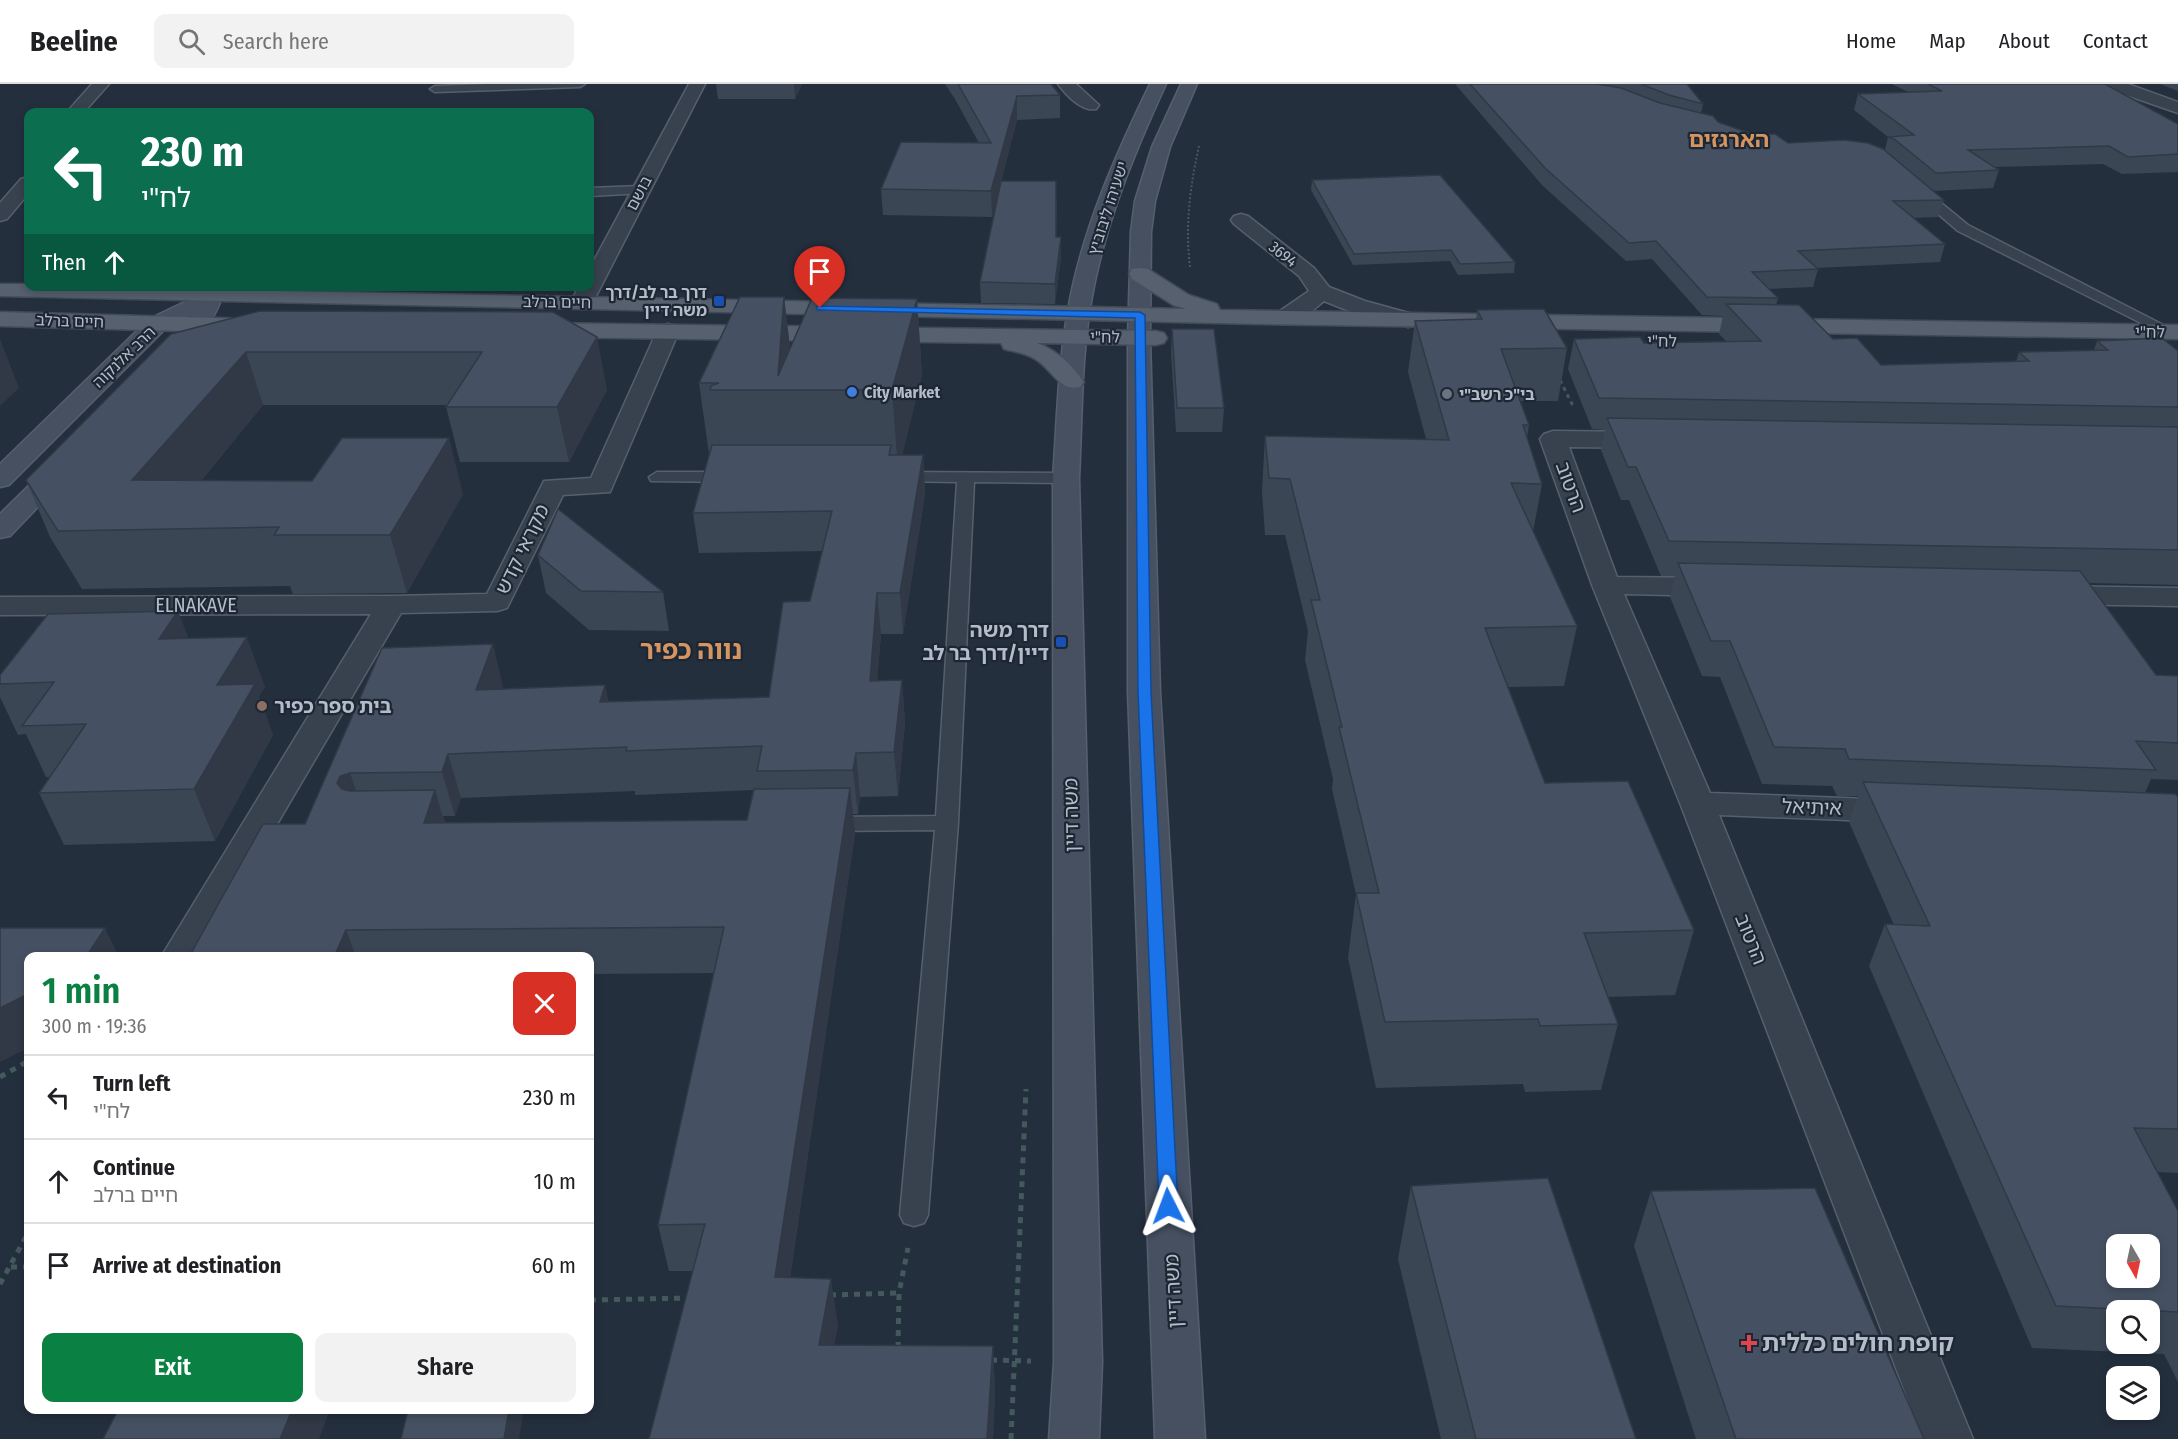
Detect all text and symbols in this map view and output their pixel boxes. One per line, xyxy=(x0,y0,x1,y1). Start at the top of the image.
search box xyxy=(154,14,574,68)
text: Beeline xyxy=(30,25,118,58)
icon: search xyxy=(175,25,208,58)
text: Search here xyxy=(223,28,329,55)
text: Home xyxy=(1846,28,1896,54)
text: Map xyxy=(1929,28,1966,54)
text: About xyxy=(1999,28,2050,54)
text: Contact xyxy=(2083,28,2148,54)
district label: הארגזים xyxy=(1689,126,1769,153)
text: 230 m xyxy=(141,127,244,177)
icon: left xyxy=(42,132,120,210)
street label: ישעיהו ליבוביץ xyxy=(1084,159,1132,257)
street label: בושם xyxy=(622,172,656,214)
text: לח"י xyxy=(141,182,191,214)
street label: 3694 xyxy=(1265,237,1301,271)
icon: ahead xyxy=(98,246,131,279)
pin xyxy=(794,246,845,308)
text: Then xyxy=(42,249,86,276)
icon: arrive xyxy=(803,255,836,288)
place label: דרך בר לב/דרך משה דיין xyxy=(605,283,707,320)
street label: חיים ברלב xyxy=(523,292,591,312)
marker: דרך בר לב/דרך משה דיין xyxy=(712,294,726,308)
street label: חיים ברלב xyxy=(36,310,104,332)
street label: הרב אלנקוה xyxy=(89,322,159,392)
street label: לח"י xyxy=(2135,322,2165,342)
street label: לח"י xyxy=(1090,327,1120,347)
street label: לח"י xyxy=(1647,331,1677,351)
place label: City Market xyxy=(864,383,940,402)
marker: City Market xyxy=(845,385,859,399)
place label: בי"כ רשב"י xyxy=(1459,385,1535,404)
marker: בי"כ רשב"י xyxy=(1440,387,1454,401)
street label: הרטוב xyxy=(1551,458,1591,516)
street label: מקראי קדש xyxy=(490,500,554,598)
street label: ELNAKAVE xyxy=(155,593,237,617)
place label: דרך משה דיין/דרך בר לב xyxy=(922,618,1049,665)
district label: נווה כפיר xyxy=(640,635,742,666)
marker: דרך משה דיין/דרך בר לב xyxy=(1054,635,1068,649)
place label: בית ספר כפיר xyxy=(274,694,392,718)
marker: בית ספר כפיר xyxy=(255,699,269,713)
street label: משה דיין xyxy=(1058,778,1084,852)
street label: איתיאל xyxy=(1782,794,1842,820)
street label: הרטוב xyxy=(1730,910,1772,968)
text: 1 min xyxy=(42,969,120,1013)
button: close xyxy=(513,972,576,1035)
text: 300 m · 19:36 xyxy=(42,1014,146,1038)
text: Turn left xyxy=(93,1070,171,1097)
icon: left xyxy=(42,1081,75,1114)
text: 230 m xyxy=(523,1084,576,1111)
text: לח"י xyxy=(93,1099,130,1123)
text: Continue xyxy=(93,1154,175,1181)
icon: ahead xyxy=(42,1165,75,1198)
text: 10 m xyxy=(534,1168,576,1195)
position arrow xyxy=(1136,1174,1200,1238)
text: חיים ברלב xyxy=(93,1183,178,1207)
north arrow xyxy=(2106,1234,2160,1288)
map controls xyxy=(2106,1234,2160,1420)
icon: arrive xyxy=(42,1249,75,1282)
text: Arrive at destination xyxy=(93,1252,281,1279)
text: 60 m xyxy=(532,1252,576,1279)
street label: משה דיין xyxy=(1159,1253,1187,1329)
button: search xyxy=(2106,1300,2160,1354)
place label: קופת חולים כללית xyxy=(1762,1329,1954,1357)
button: Exit xyxy=(42,1333,303,1402)
button: Share xyxy=(315,1333,576,1402)
marker: קופת חולים כללית xyxy=(1740,1334,1758,1352)
button: layers xyxy=(2106,1366,2160,1420)

